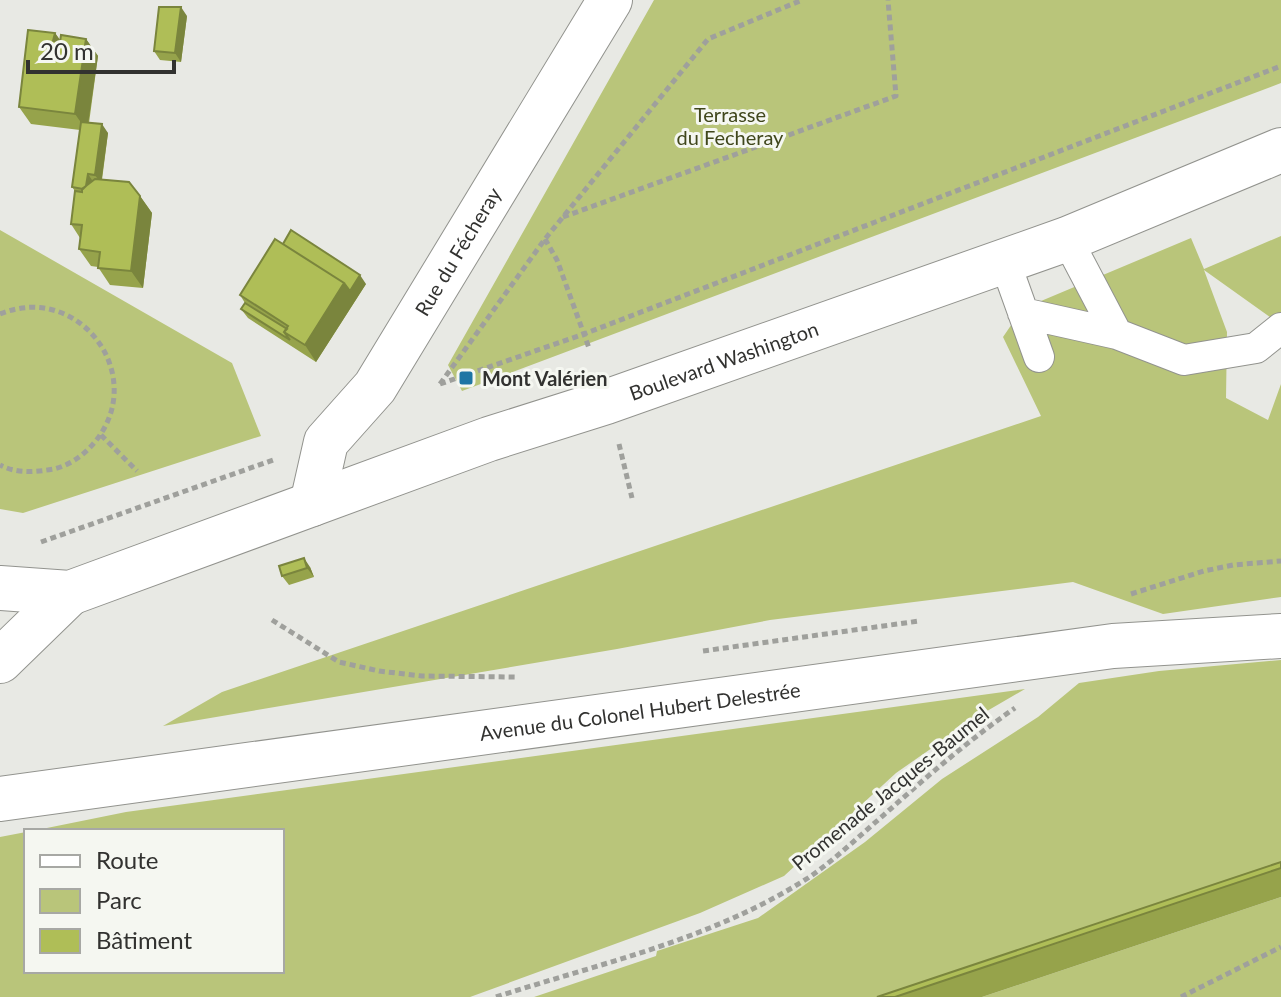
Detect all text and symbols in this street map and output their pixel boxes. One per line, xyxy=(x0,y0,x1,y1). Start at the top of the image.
scale bar xyxy=(28,24,174,74)
text: 20 m xyxy=(40,36,94,65)
park label: Terrasse du Fecheray xyxy=(677,102,784,149)
street label: Rue du Fécheray xyxy=(409,182,506,320)
street label: Boulevard Washington xyxy=(626,316,821,405)
place label: Mont Valérien xyxy=(482,366,607,390)
marker: Mont Valérien xyxy=(457,369,475,387)
street label: Avenue du Colonel Hubert Delestrée xyxy=(478,677,802,745)
street label: Promenade Jacques-Baumel xyxy=(787,701,993,875)
legend xyxy=(24,829,284,973)
text: Route xyxy=(96,845,158,874)
text: Parc xyxy=(96,885,142,914)
text: Bâtiment xyxy=(96,925,193,954)

